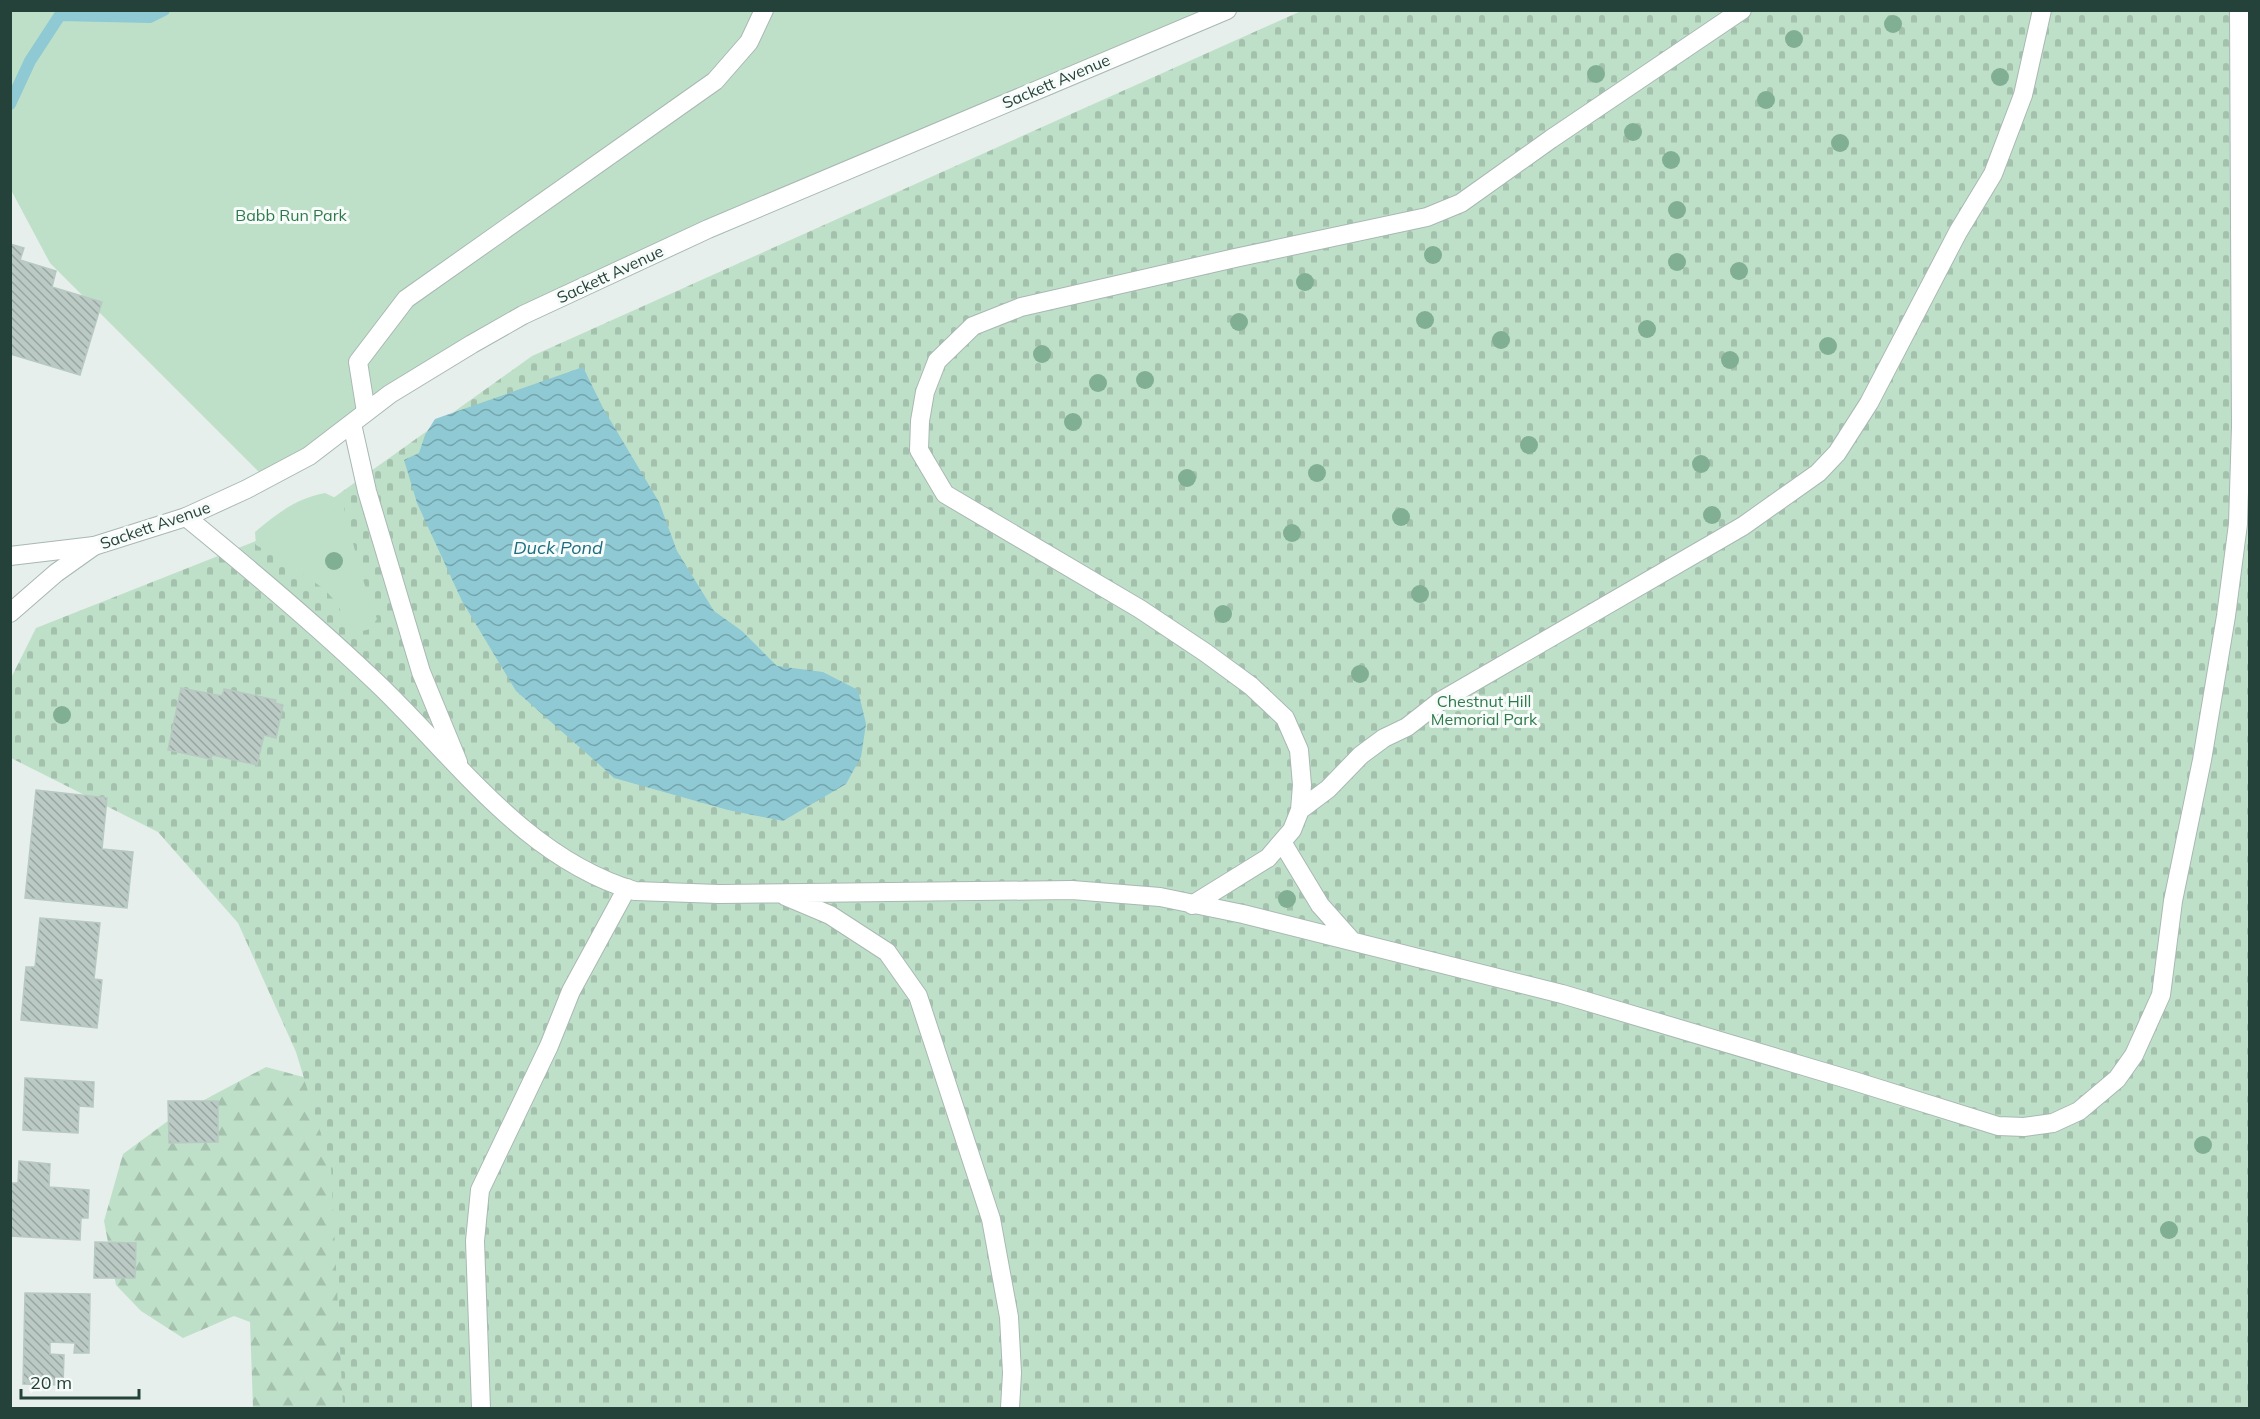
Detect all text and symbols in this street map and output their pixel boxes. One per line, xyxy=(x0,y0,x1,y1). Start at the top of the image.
street label: Sackett Avenue xyxy=(999,49,1113,113)
park label: Babb Run Park xyxy=(235,205,347,225)
street label: Sackett Avenue xyxy=(554,241,666,307)
street label: Sackett Avenue xyxy=(97,497,213,553)
water label: Duck Pond xyxy=(513,536,603,559)
park label: Chestnut Hill Memorial Park xyxy=(1431,691,1538,729)
scale bar xyxy=(21,1362,140,1400)
text: 20 m xyxy=(30,1371,72,1394)

